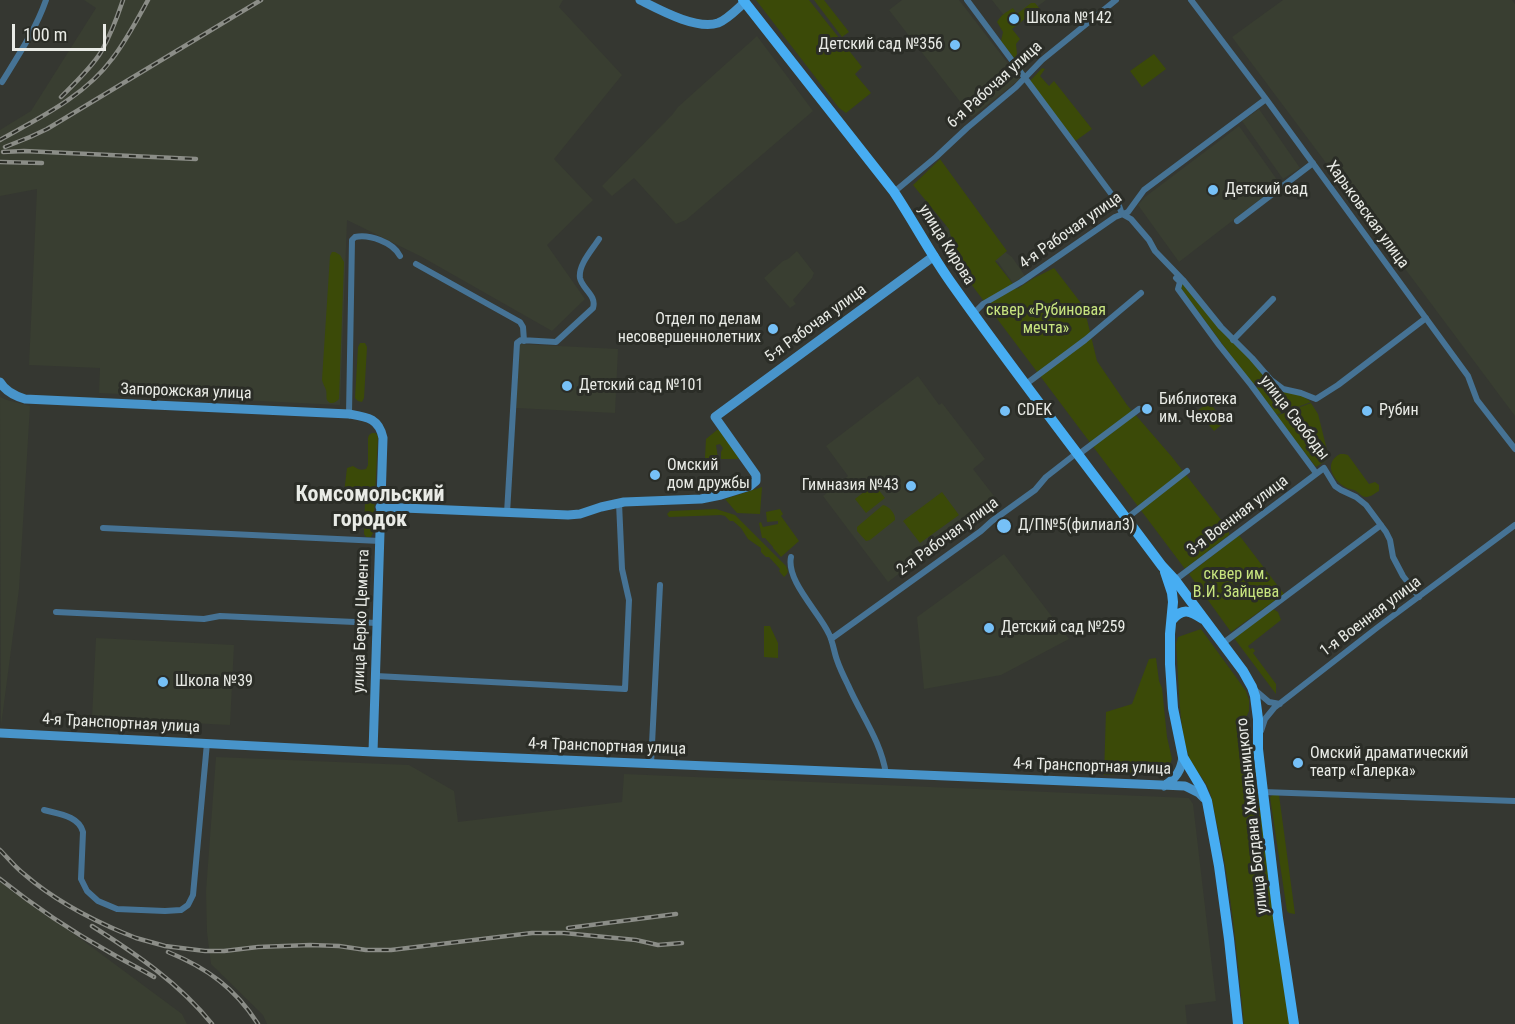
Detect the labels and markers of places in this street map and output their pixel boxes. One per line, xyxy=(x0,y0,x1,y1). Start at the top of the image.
place label: Школа №142 xyxy=(1026,9,1112,29)
marker: Школа №142 xyxy=(1007,12,1021,26)
place label: Детский сад №356 xyxy=(819,35,943,55)
marker: Детский сад №356 xyxy=(948,38,962,52)
place label: Детский сад xyxy=(1225,180,1308,200)
marker: Детский сад xyxy=(1206,183,1220,197)
place label: Отдел по делам несовершеннолетних xyxy=(618,310,761,348)
marker: Отдел по делам несовершеннолетних xyxy=(766,322,780,336)
place label: Детский сад №101 xyxy=(579,376,703,396)
marker: Детский сад №101 xyxy=(560,379,574,393)
place label: Библиотека им. Чехова xyxy=(1159,390,1237,428)
place label: CDEK xyxy=(1017,401,1052,421)
place label: Рубин xyxy=(1379,401,1419,421)
marker: Библиотека им. Чехова xyxy=(1140,402,1154,416)
marker: CDEK xyxy=(998,404,1012,418)
marker: Рубин xyxy=(1360,404,1374,418)
place label: Омский дом дружбы xyxy=(667,456,750,494)
marker: Омский дом дружбы xyxy=(648,468,662,482)
place label: Гимназия №43 xyxy=(802,476,899,496)
marker: Гимназия №43 xyxy=(904,479,918,493)
place label: Д/П№5(филиал3) xyxy=(1018,516,1135,536)
marker: Д/П№5(филиал3) xyxy=(995,517,1013,535)
place label: Детский сад №259 xyxy=(1001,618,1125,638)
marker: Детский сад №259 xyxy=(982,621,996,635)
place label: Школа №39 xyxy=(175,672,253,692)
marker: Школа №39 xyxy=(156,675,170,689)
place label: Омский драматический театр «Галерка» xyxy=(1310,744,1469,782)
marker: Омский драматический театр «Галерка» xyxy=(1291,756,1305,770)

